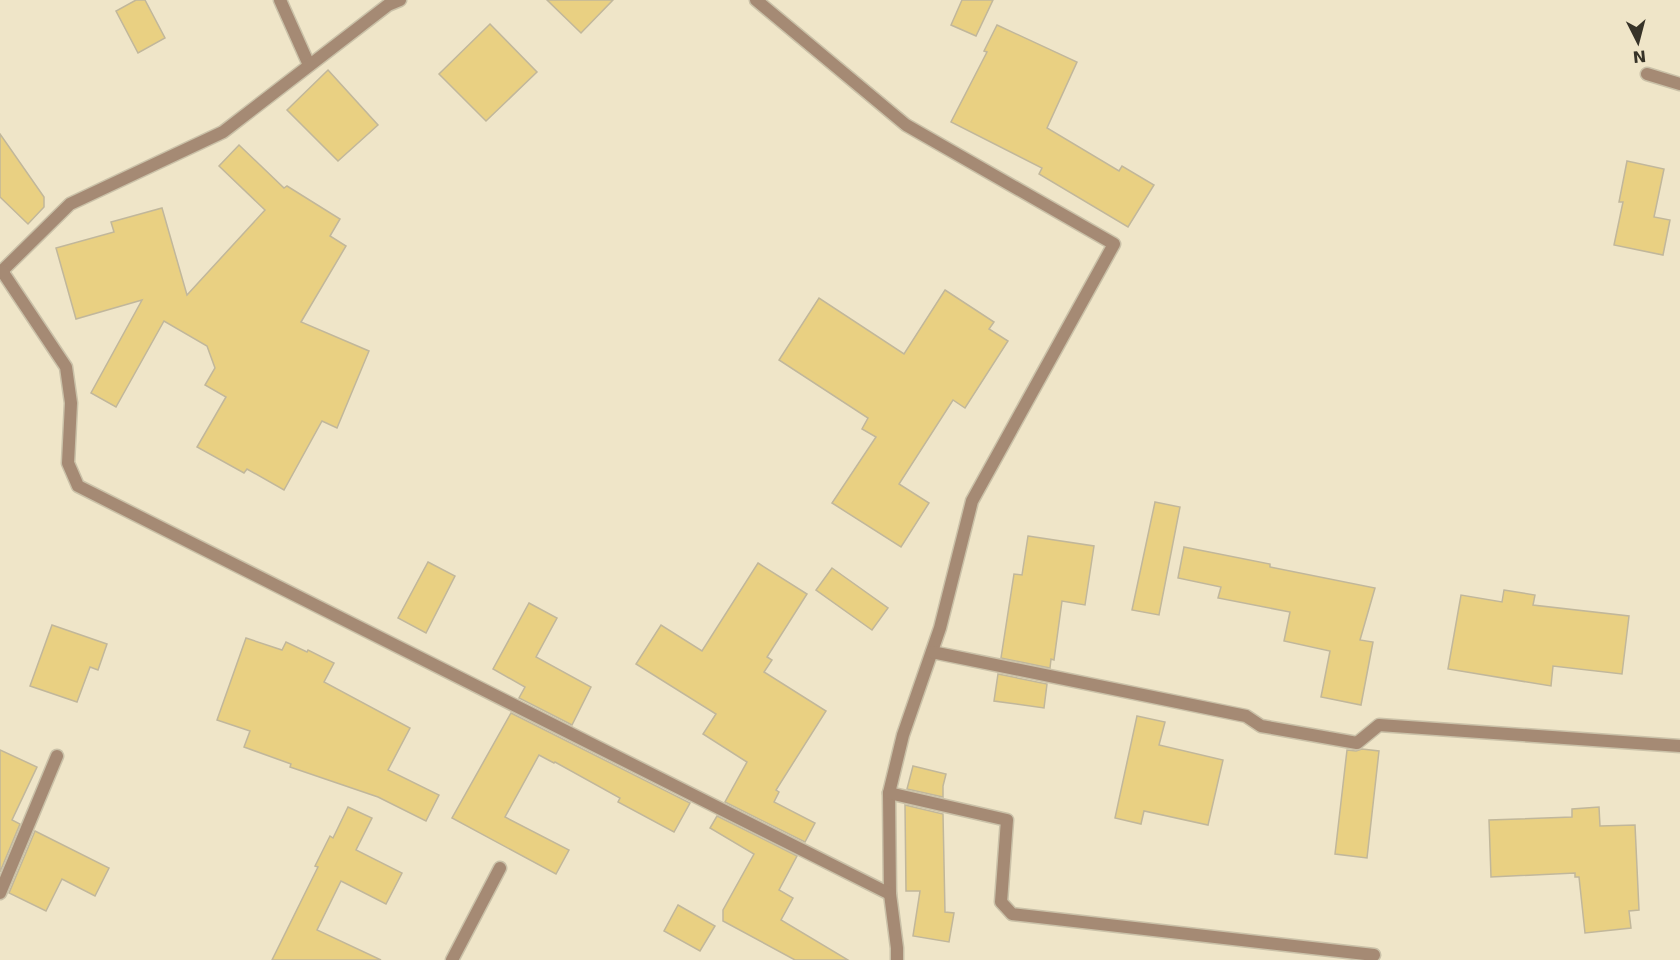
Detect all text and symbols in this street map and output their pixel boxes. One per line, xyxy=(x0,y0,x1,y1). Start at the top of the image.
north arrow xyxy=(1608,12,1668,72)
text: N xyxy=(1632,46,1647,67)

